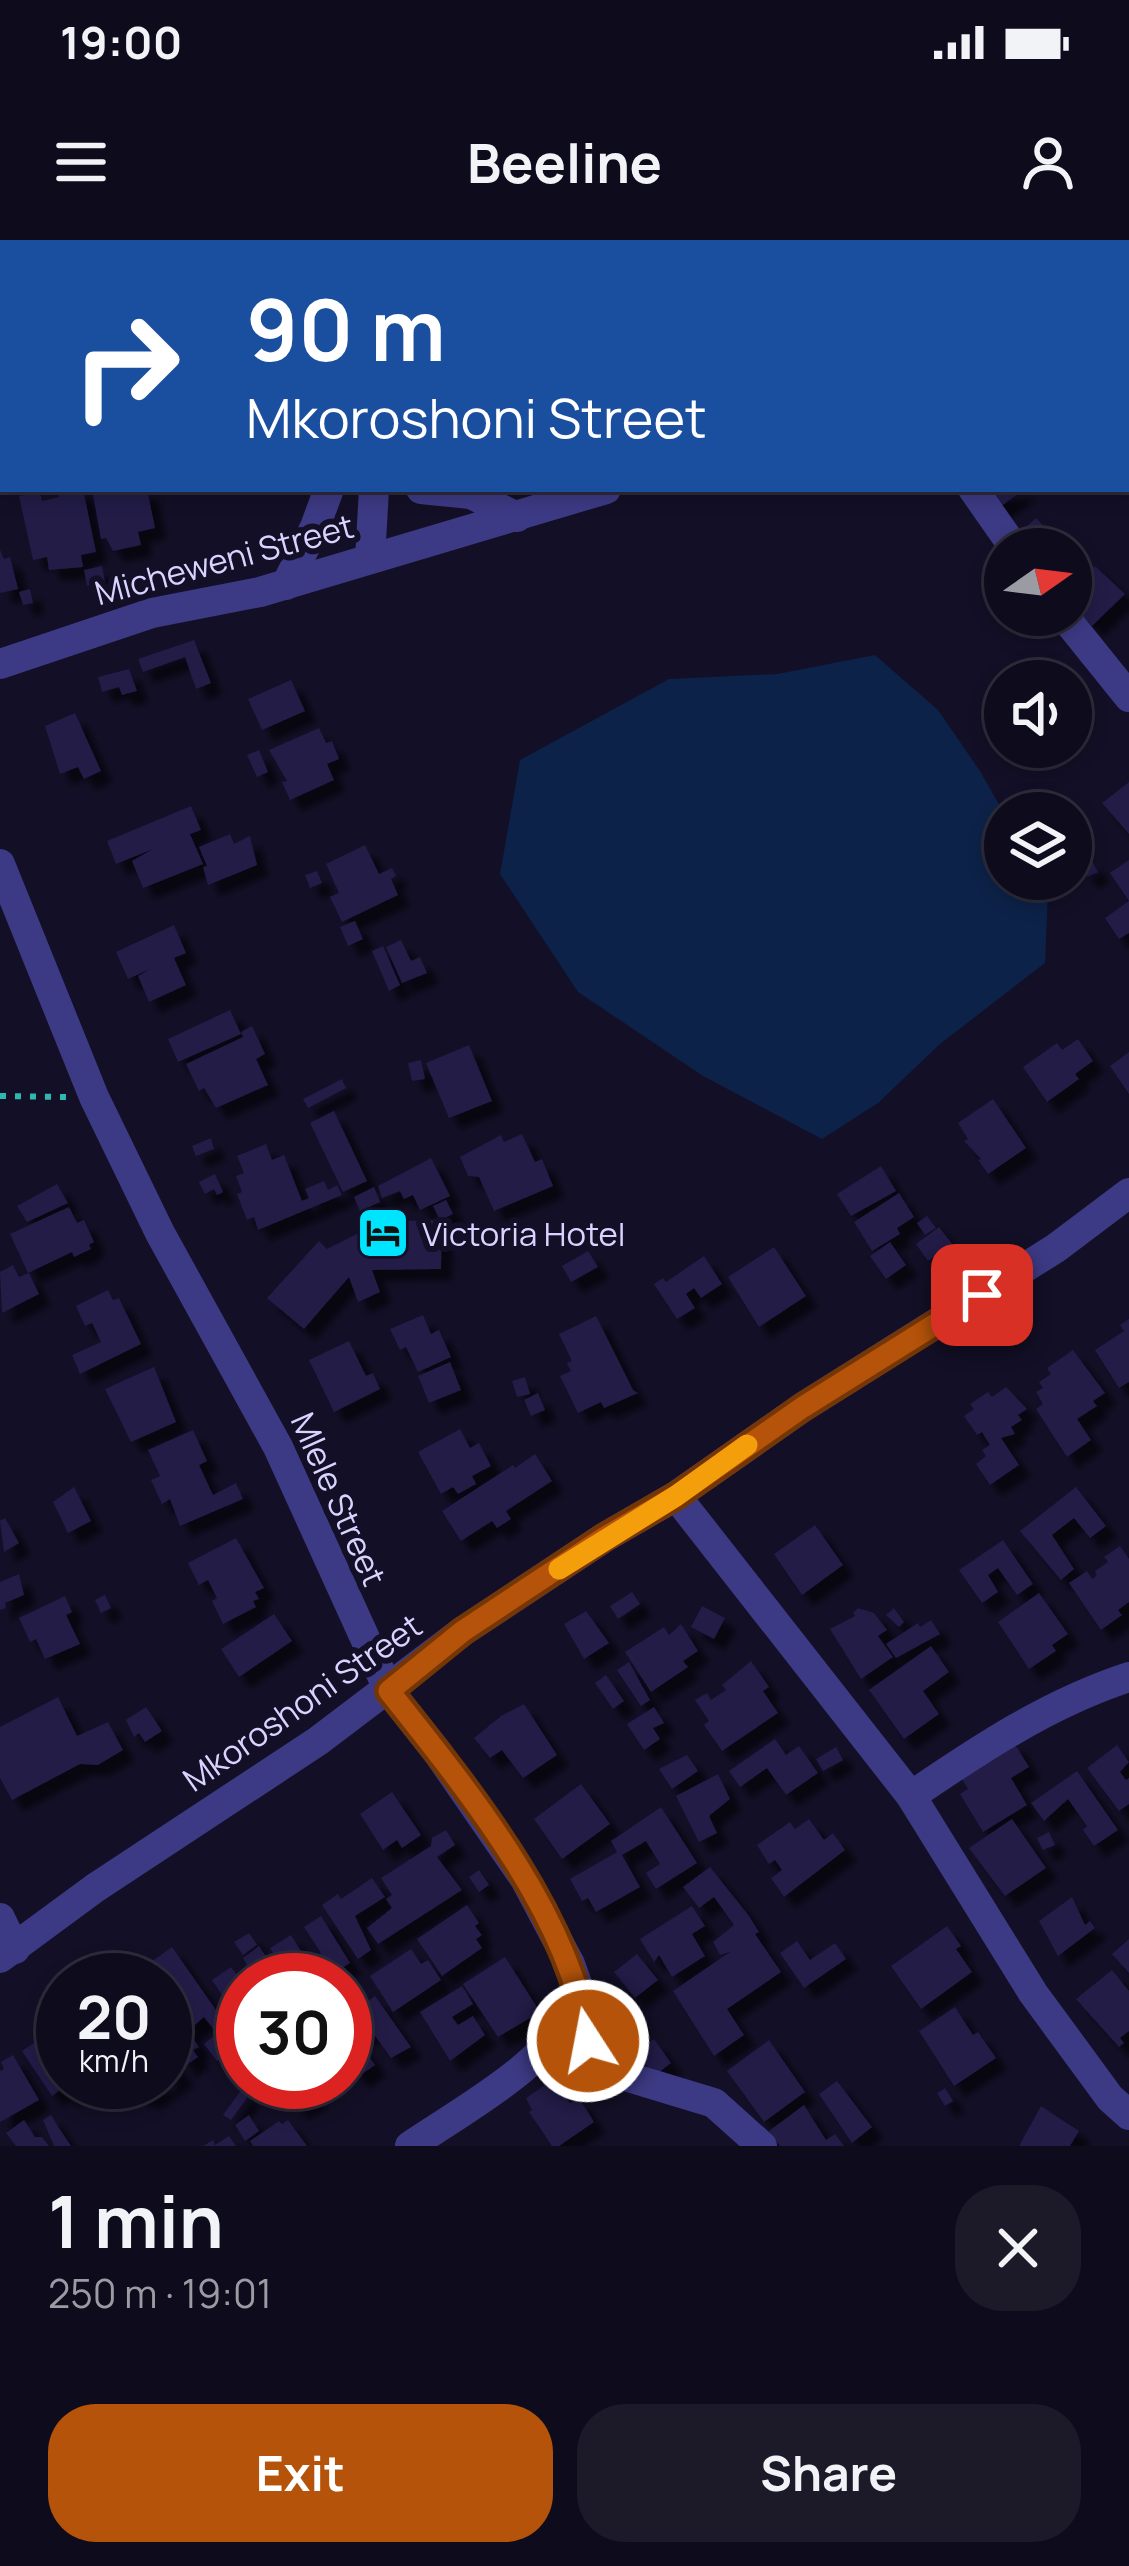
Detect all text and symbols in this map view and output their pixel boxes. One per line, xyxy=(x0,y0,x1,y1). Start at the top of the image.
text: 19:00 xyxy=(60,11,182,73)
text: Beeline xyxy=(467,125,662,199)
icon: menu xyxy=(48,129,114,195)
icon: person xyxy=(1015,129,1081,195)
text: 90 m xyxy=(246,271,446,386)
icon: right xyxy=(48,288,204,444)
text: Mkoroshoni Street xyxy=(246,380,707,454)
street label: Micheweni Street xyxy=(90,503,358,615)
north arrow xyxy=(984,528,1092,636)
map controls xyxy=(984,528,1092,900)
button: sound xyxy=(984,660,1092,768)
button: layers xyxy=(984,792,1092,900)
hotel icon: Victoria Hotel xyxy=(355,1205,411,1261)
place label: Victoria Hotel xyxy=(422,1211,626,1256)
pin xyxy=(931,1244,1033,1346)
icon: arrive xyxy=(949,1262,1015,1328)
street label: Mlele Street xyxy=(281,1405,397,1593)
street label: Mkoroshoni Street xyxy=(174,1603,430,1801)
speed limit sign: 30 xyxy=(216,1953,372,2109)
text: 20 xyxy=(76,1975,152,2057)
position arrow xyxy=(525,1978,651,2104)
text: km/h xyxy=(79,2040,149,2081)
text: 1 min xyxy=(48,2171,224,2270)
button: close xyxy=(955,2185,1081,2311)
text: 250 m · 19:01 xyxy=(48,2266,272,2320)
button: Exit xyxy=(48,2404,553,2542)
button: Share xyxy=(577,2404,1081,2542)

